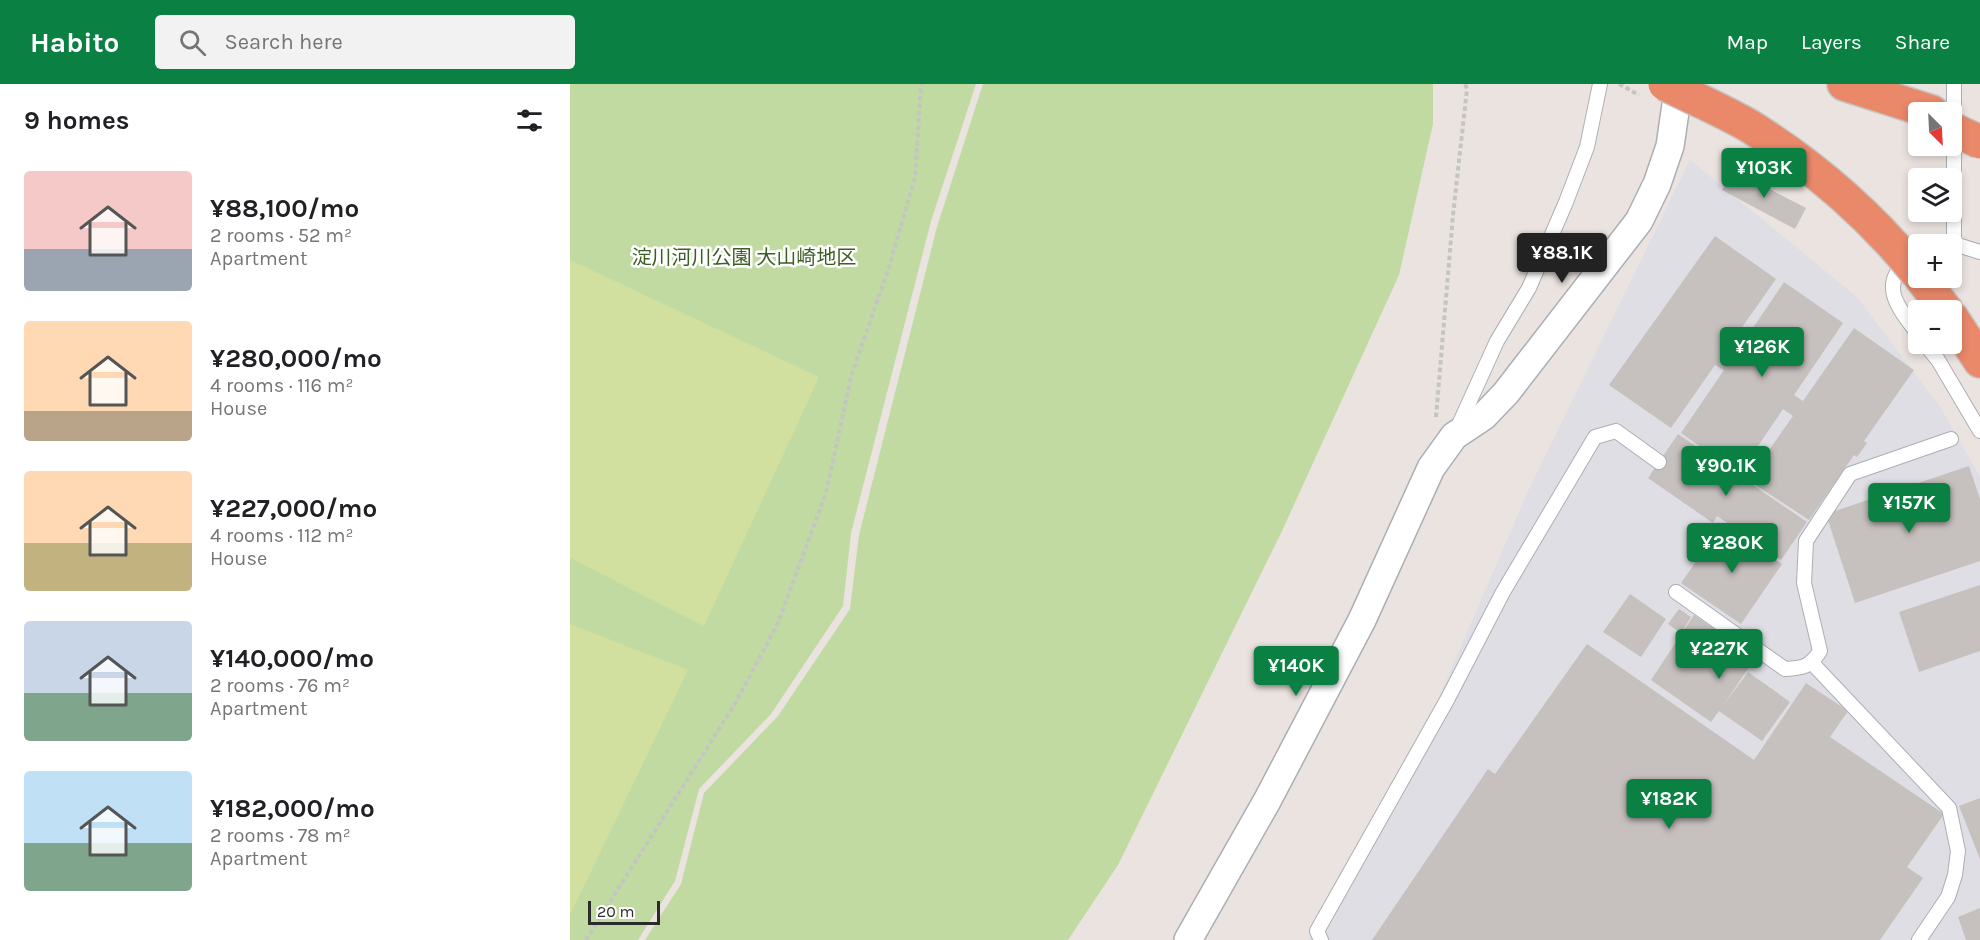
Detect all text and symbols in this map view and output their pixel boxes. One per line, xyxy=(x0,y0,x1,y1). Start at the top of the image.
search box xyxy=(155,15,575,69)
text: Habito xyxy=(30,26,119,59)
icon: search xyxy=(176,26,209,59)
text: Search here xyxy=(224,29,343,55)
text: Map xyxy=(1726,30,1768,54)
text: Layers xyxy=(1801,30,1862,54)
text: Share xyxy=(1895,30,1950,54)
north arrow xyxy=(1908,102,1962,156)
map controls xyxy=(1908,102,1962,354)
icon: filters xyxy=(513,104,546,137)
text: 9 homes xyxy=(24,105,130,136)
pin: ¥103K xyxy=(1722,148,1806,199)
text: ¥103K xyxy=(1735,156,1793,179)
button: layers xyxy=(1908,168,1962,222)
text: ¥88,100/mo xyxy=(210,193,359,224)
icon: home xyxy=(72,195,144,267)
text: 2 rooms · 52 m² xyxy=(210,224,352,247)
pin: ¥88.1K xyxy=(1513,233,1611,284)
button: + xyxy=(1908,234,1962,288)
text: ¥88.1K xyxy=(1531,241,1593,264)
park label: 淀川河川公園 大山崎地区 xyxy=(632,246,856,269)
text: Apartment xyxy=(210,247,308,270)
button: − xyxy=(1908,300,1962,354)
pin: ¥126K xyxy=(1720,327,1804,378)
text: ¥126K xyxy=(1734,335,1790,358)
text: ¥280,000/mo xyxy=(210,343,382,374)
icon: home xyxy=(72,345,144,417)
text: 4 rooms · 116 m² xyxy=(210,374,353,397)
text: House xyxy=(210,397,267,420)
pin: ¥90.1K xyxy=(1677,446,1775,497)
text: ¥90.1K xyxy=(1695,454,1757,477)
pin: ¥157K xyxy=(1867,483,1951,534)
text: ¥157K xyxy=(1882,491,1936,514)
text: ¥227,000/mo xyxy=(210,493,377,524)
icon: home xyxy=(72,495,144,567)
pin: ¥280K xyxy=(1690,523,1774,574)
text: 4 rooms · 112 m² xyxy=(210,524,354,547)
text: ¥280K xyxy=(1701,531,1763,554)
text: House xyxy=(210,547,267,570)
pin: ¥227K xyxy=(1677,629,1761,680)
text: ¥227K xyxy=(1690,637,1748,660)
text: ¥140,000/mo xyxy=(210,643,374,674)
icon: home xyxy=(72,645,144,717)
pin: ¥140K xyxy=(1254,646,1338,697)
text: ¥140K xyxy=(1268,654,1324,677)
text: 2 rooms · 76 m² xyxy=(210,674,350,697)
text: Apartment xyxy=(210,697,308,720)
pin: ¥182K xyxy=(1627,779,1711,830)
text: ¥182K xyxy=(1641,787,1697,810)
text: ¥182,000/mo xyxy=(210,793,375,824)
icon: home xyxy=(72,795,144,867)
text: 2 rooms · 78 m² xyxy=(210,824,351,847)
text: Apartment xyxy=(210,847,308,870)
scale bar xyxy=(588,898,660,926)
text: 20 m xyxy=(597,902,635,921)

